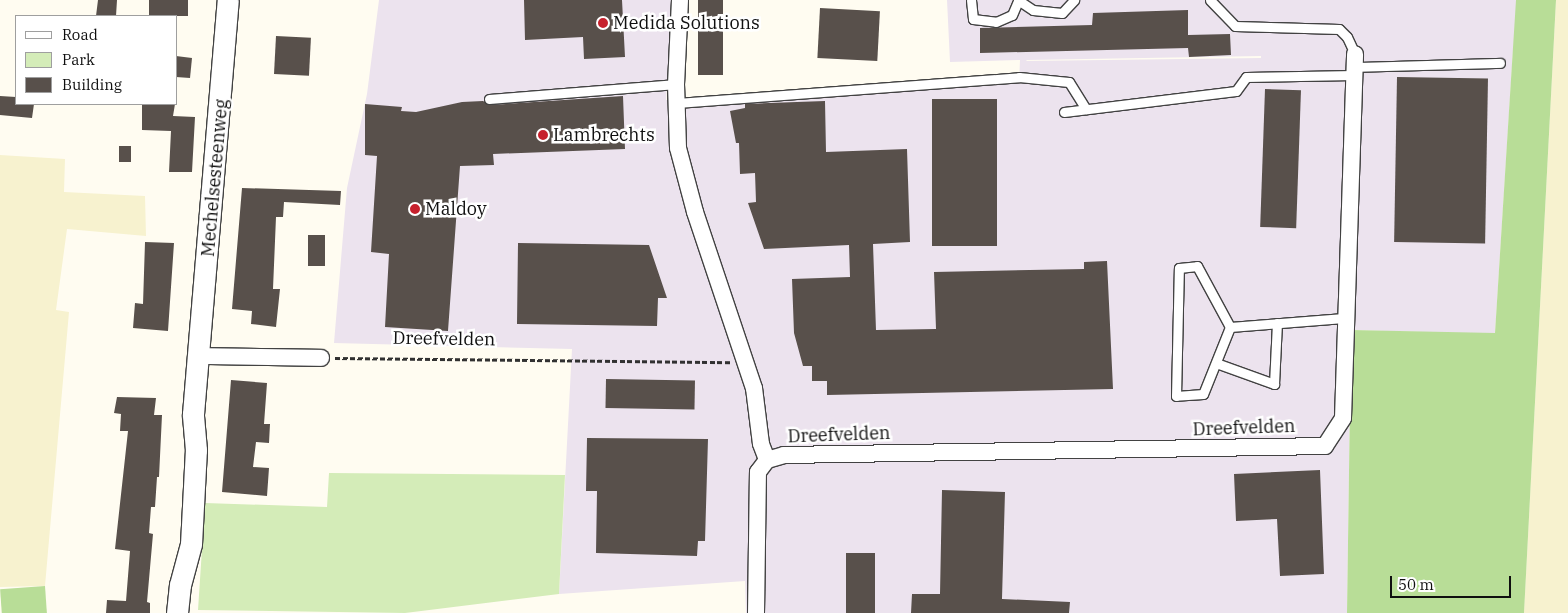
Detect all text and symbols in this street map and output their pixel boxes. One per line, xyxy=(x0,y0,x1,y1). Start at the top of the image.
place label: Medida Solutions xyxy=(613,12,760,34)
legend xyxy=(15,15,178,105)
marker: Medida Solutions xyxy=(597,17,609,29)
text: Road xyxy=(62,25,98,44)
text: Park xyxy=(62,50,95,69)
text: Building xyxy=(62,75,122,94)
street label: Mechelsesteenweg xyxy=(197,98,233,258)
place label: Lambrechts xyxy=(553,124,655,146)
marker: Lambrechts xyxy=(537,129,549,141)
place label: Maldoy xyxy=(425,198,487,220)
marker: Maldoy xyxy=(409,203,421,215)
street label: Dreefvelden xyxy=(392,327,496,351)
street label: Dreefvelden xyxy=(1192,415,1296,441)
street label: Dreefvelden xyxy=(787,422,891,448)
scale bar xyxy=(1393,566,1514,598)
text: 50 m xyxy=(1398,575,1434,594)

